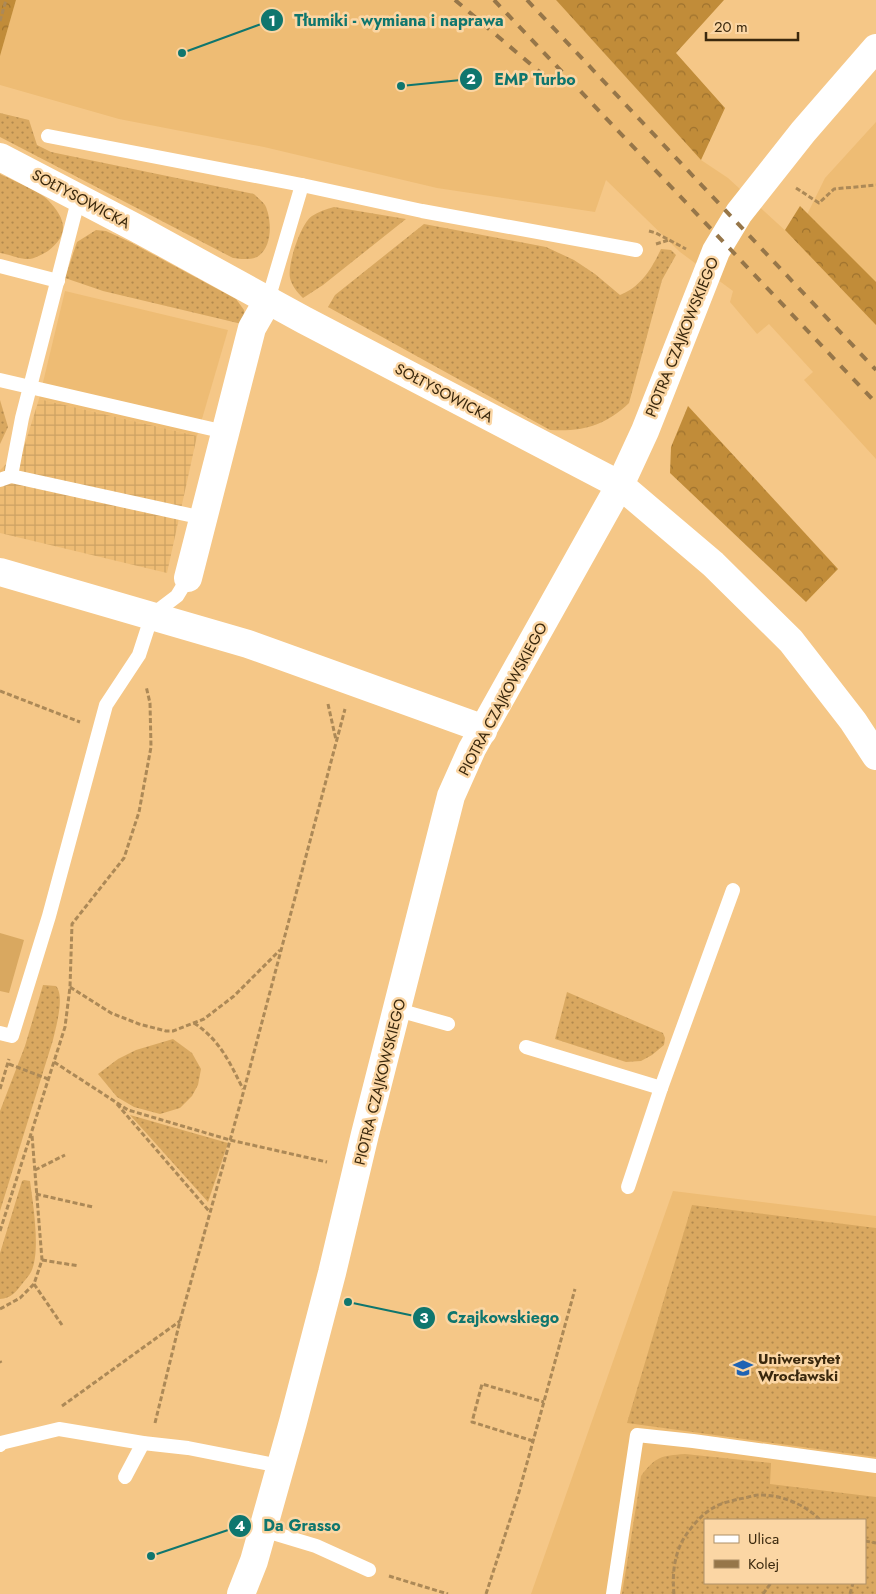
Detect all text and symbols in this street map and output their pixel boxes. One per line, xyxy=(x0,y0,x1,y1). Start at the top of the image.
callout: Tłumiki - wymiana i naprawa xyxy=(259,5,513,36)
text: Tłumiki - wymiana i naprawa xyxy=(294,9,504,32)
text: 1 xyxy=(268,10,276,32)
scale bar xyxy=(706,10,798,42)
text: 20 m xyxy=(714,16,748,38)
callout: EMP Turbo xyxy=(459,64,585,95)
text: 2 xyxy=(466,68,476,90)
text: EMP Turbo xyxy=(494,68,576,91)
street label: SOŁTYSOWICKA xyxy=(28,164,134,234)
street label: PIOTRA CZAJKOWSKIEGO xyxy=(640,254,724,420)
street label: SOŁTYSOWICKA xyxy=(391,358,497,428)
street label: PIOTRA CZAJKOWSKIEGO xyxy=(453,618,553,780)
street label: PIOTRA CZAJKOWSKIEGO xyxy=(349,996,411,1168)
callout: Czajkowskiego xyxy=(412,1302,569,1333)
text: Czajkowskiego xyxy=(447,1306,559,1329)
text: 3 xyxy=(419,1307,429,1329)
place label: Uniwersytet Wrocławski xyxy=(758,1348,840,1387)
school or university icon: Uniwersytet Wrocławski xyxy=(732,1357,754,1379)
callout: Da Grasso xyxy=(228,1510,350,1541)
text: Da Grasso xyxy=(263,1514,341,1537)
text: 4 xyxy=(235,1515,245,1537)
legend xyxy=(704,1519,866,1584)
text: Ulica xyxy=(748,1528,779,1550)
text: Kolej xyxy=(748,1553,779,1575)

